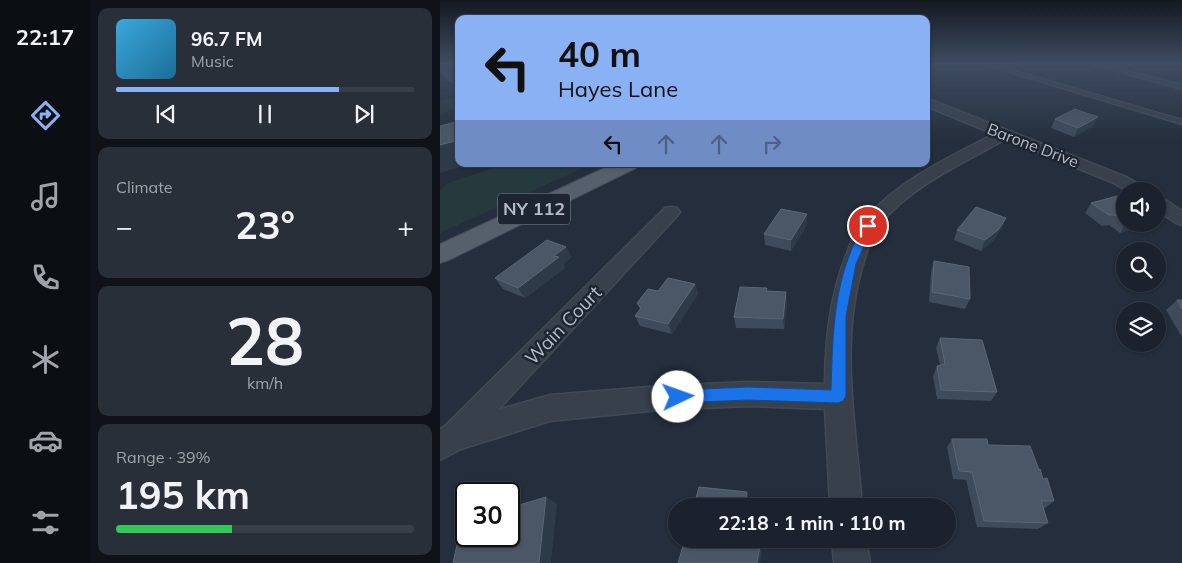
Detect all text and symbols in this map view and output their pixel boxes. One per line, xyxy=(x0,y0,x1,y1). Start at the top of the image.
text: 22:17 xyxy=(16,23,74,51)
text: 96.7 FM xyxy=(191,27,263,51)
text: 40 m xyxy=(558,32,641,76)
icon: left xyxy=(475,35,540,100)
text: Music xyxy=(191,51,234,71)
text: Hayes Lane xyxy=(558,75,678,103)
icon: directions xyxy=(28,98,63,133)
icon: previous xyxy=(152,100,180,128)
icon: pause xyxy=(251,100,279,128)
icon: next xyxy=(350,100,378,128)
street label: Barone Drive xyxy=(984,118,1082,172)
icon: left xyxy=(599,130,627,158)
icon: ahead xyxy=(652,130,680,158)
icon: ahead xyxy=(705,130,733,158)
icon: right xyxy=(758,130,786,158)
text: Climate xyxy=(116,177,172,197)
icon: music xyxy=(28,179,63,214)
map controls xyxy=(1116,182,1166,352)
button: sound xyxy=(1116,182,1166,232)
road number: NY 112 xyxy=(498,193,570,224)
text: 23° xyxy=(235,201,295,249)
pin xyxy=(847,205,889,247)
text: − xyxy=(116,209,133,244)
text: + xyxy=(397,209,414,244)
icon: arrive xyxy=(854,212,882,240)
button: search xyxy=(1116,242,1166,292)
icon: phone xyxy=(28,260,63,295)
street label: Wain Court xyxy=(520,280,607,369)
text: 28 xyxy=(226,300,304,381)
button: layers xyxy=(1116,302,1166,352)
icon: climate xyxy=(28,342,63,377)
position arrow xyxy=(651,370,703,422)
text: km/h xyxy=(247,373,283,393)
icon: car xyxy=(28,423,63,458)
text: Range · 39% xyxy=(116,447,211,467)
text: 195 km xyxy=(116,471,250,519)
speed limit sign: 30 xyxy=(455,482,520,547)
icon: filters xyxy=(28,505,63,540)
text: 22:18 · 1 min · 110 m xyxy=(718,511,906,535)

